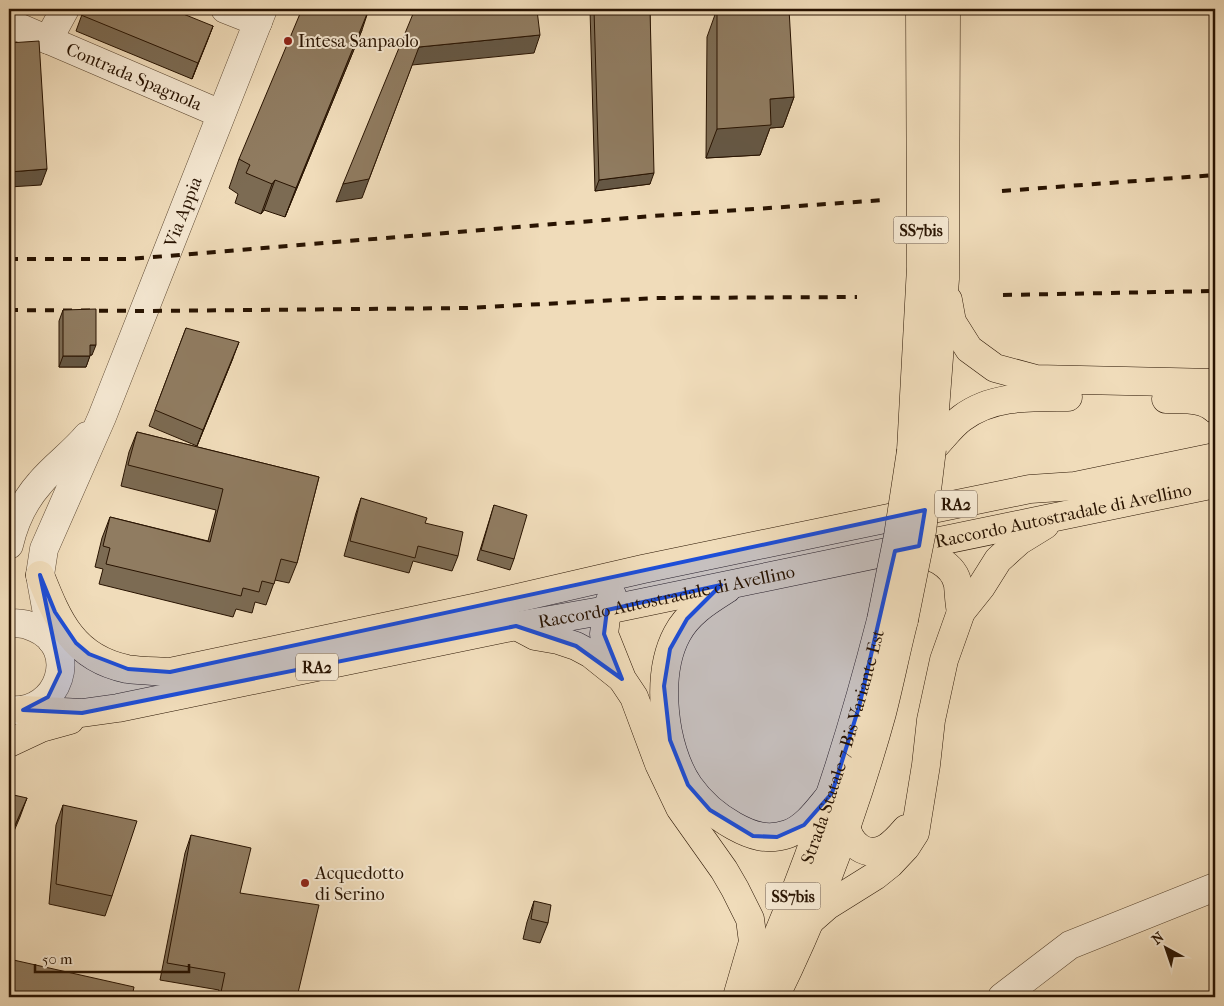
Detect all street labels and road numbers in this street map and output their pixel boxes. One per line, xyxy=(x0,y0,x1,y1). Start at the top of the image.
street label: Contrada Spagnola xyxy=(63,38,206,115)
street label: Via Appia xyxy=(159,173,207,251)
road number: SS7bis xyxy=(894,216,948,244)
street label: Raccordo Autostradale di Avellino xyxy=(933,479,1193,552)
road number: RA2 xyxy=(935,490,977,518)
street label: Raccordo Autostradale di Avellino xyxy=(536,561,797,632)
street label: Strada Statale 7 Bis Variante Est xyxy=(796,627,889,867)
road number: RA2 xyxy=(296,654,338,680)
road number: SS7bis xyxy=(766,882,820,909)

